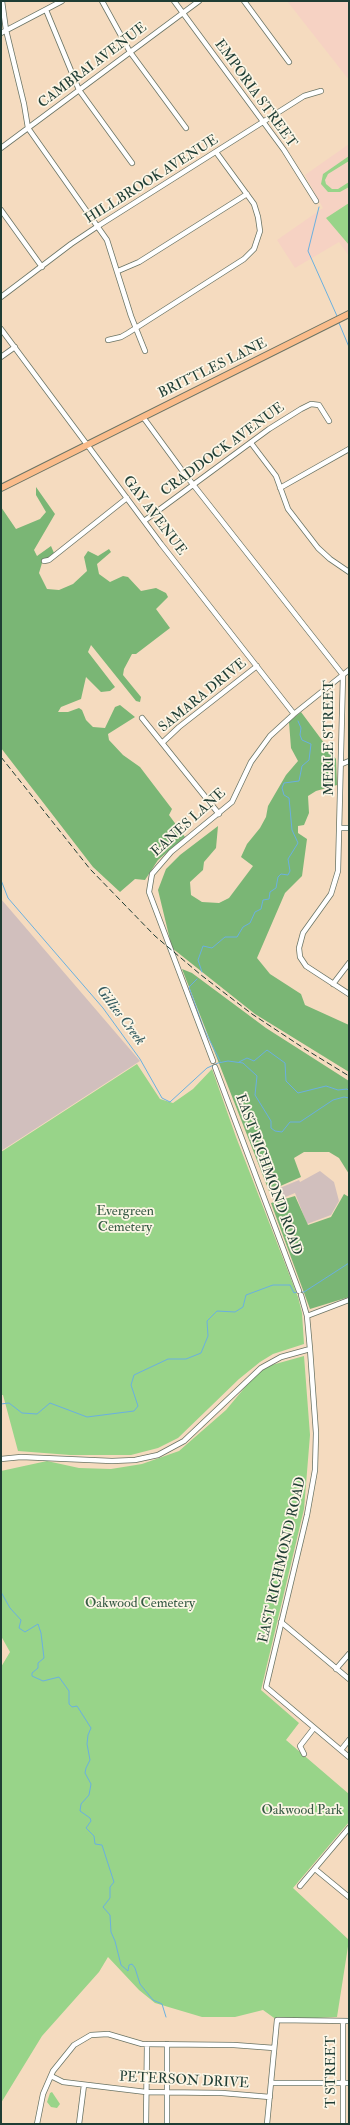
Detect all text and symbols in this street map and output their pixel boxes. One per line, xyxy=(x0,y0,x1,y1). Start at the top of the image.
street label: CAMBRAI AVENUE xyxy=(35,20,151,112)
street label: EMPORIA STREET xyxy=(210,37,300,151)
street label: HILLBROOK AVENUE xyxy=(82,132,222,228)
street label: BRITTLES LANE xyxy=(156,335,270,403)
street label: CRADDOCK AVENUE xyxy=(158,400,288,500)
street label: GAY AVENUE xyxy=(119,473,189,559)
street label: SAMARA DRIVE xyxy=(156,656,250,736)
street label: MERLE STREET xyxy=(322,680,338,796)
street label: EANES LANE xyxy=(148,785,230,861)
water label: Gillies Creek xyxy=(92,983,148,1049)
street label: EAST RICHMOND ROAD xyxy=(231,1092,305,1258)
park label: Evergreen Cemetery xyxy=(96,1204,154,1236)
street label: EAST RICHMOND ROAD xyxy=(256,1475,310,1645)
park label: Oakwood Cemetery xyxy=(85,1596,195,1612)
park label: Oakwood Park xyxy=(261,1803,343,1819)
street label: T STREET xyxy=(324,2036,340,2108)
street label: PETERSON DRIVE xyxy=(119,2069,249,2093)

